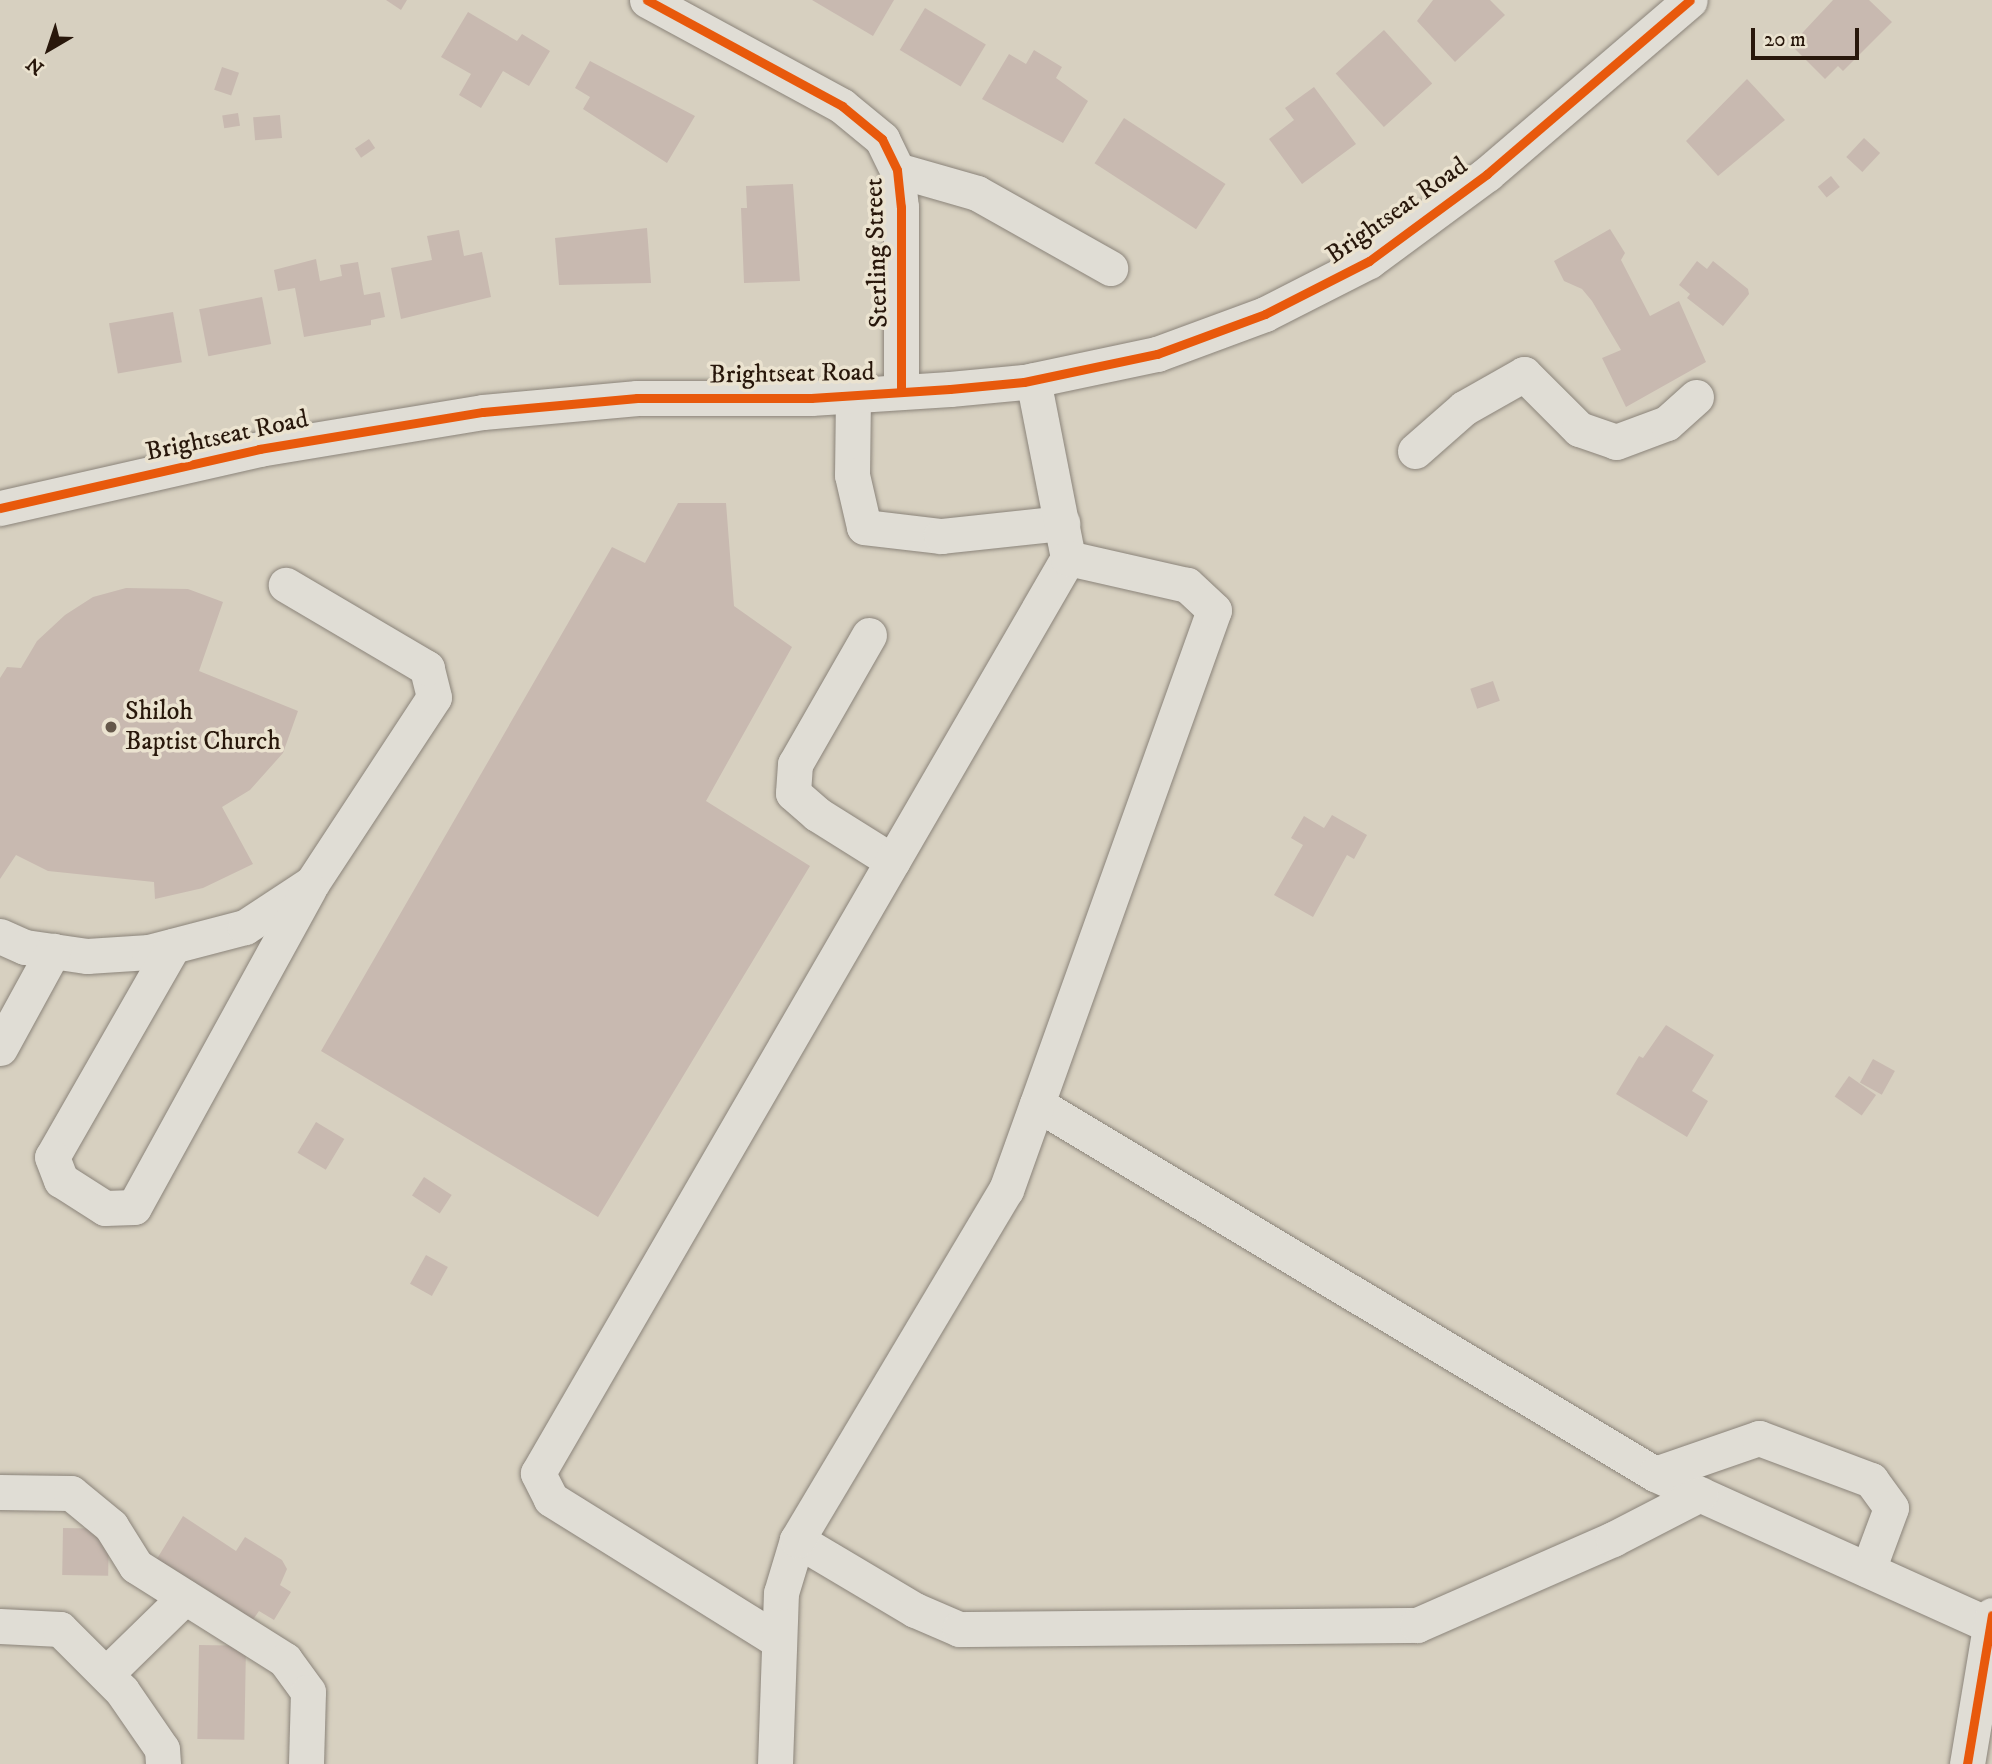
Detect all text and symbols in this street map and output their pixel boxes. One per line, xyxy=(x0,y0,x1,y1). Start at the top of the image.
north arrow xyxy=(14,14,84,84)
scale bar xyxy=(1754,14,1862,58)
text: 20 m xyxy=(1764,27,1806,53)
text: N xyxy=(22,52,49,80)
street label: Brightseat Road xyxy=(1320,151,1474,271)
street label: Sterling Street xyxy=(859,177,895,329)
street label: Brightseat Road xyxy=(709,357,875,391)
street label: Brightseat Road xyxy=(143,404,311,468)
place label: Shiloh Baptist Church xyxy=(125,696,281,758)
marker: Shiloh Baptist Church xyxy=(103,719,119,735)

